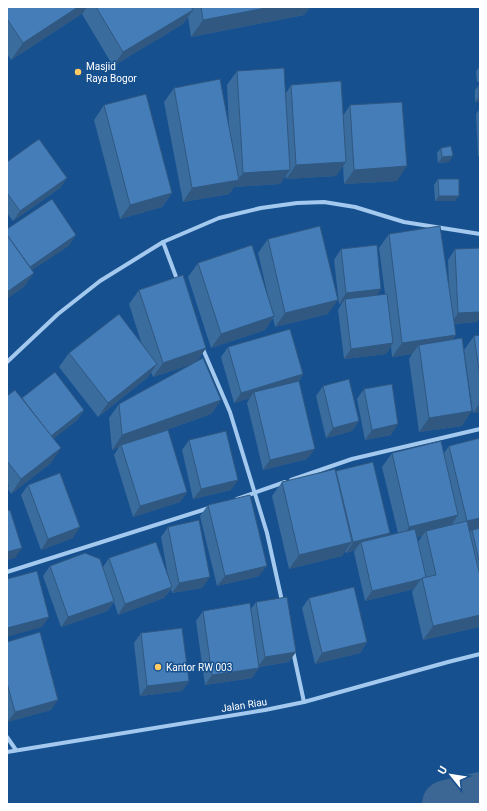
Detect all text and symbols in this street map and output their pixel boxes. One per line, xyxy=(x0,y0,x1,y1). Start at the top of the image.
place label: Masjid Raya Bogor xyxy=(86,61,137,84)
marker: Masjid Raya Bogor xyxy=(73,67,83,77)
marker: Kantor RW 003 xyxy=(153,662,163,672)
place label: Kantor RW 003 xyxy=(166,662,232,673)
street label: Jalan Riau xyxy=(220,696,268,714)
north arrow xyxy=(431,755,471,795)
text: U xyxy=(435,764,450,777)

